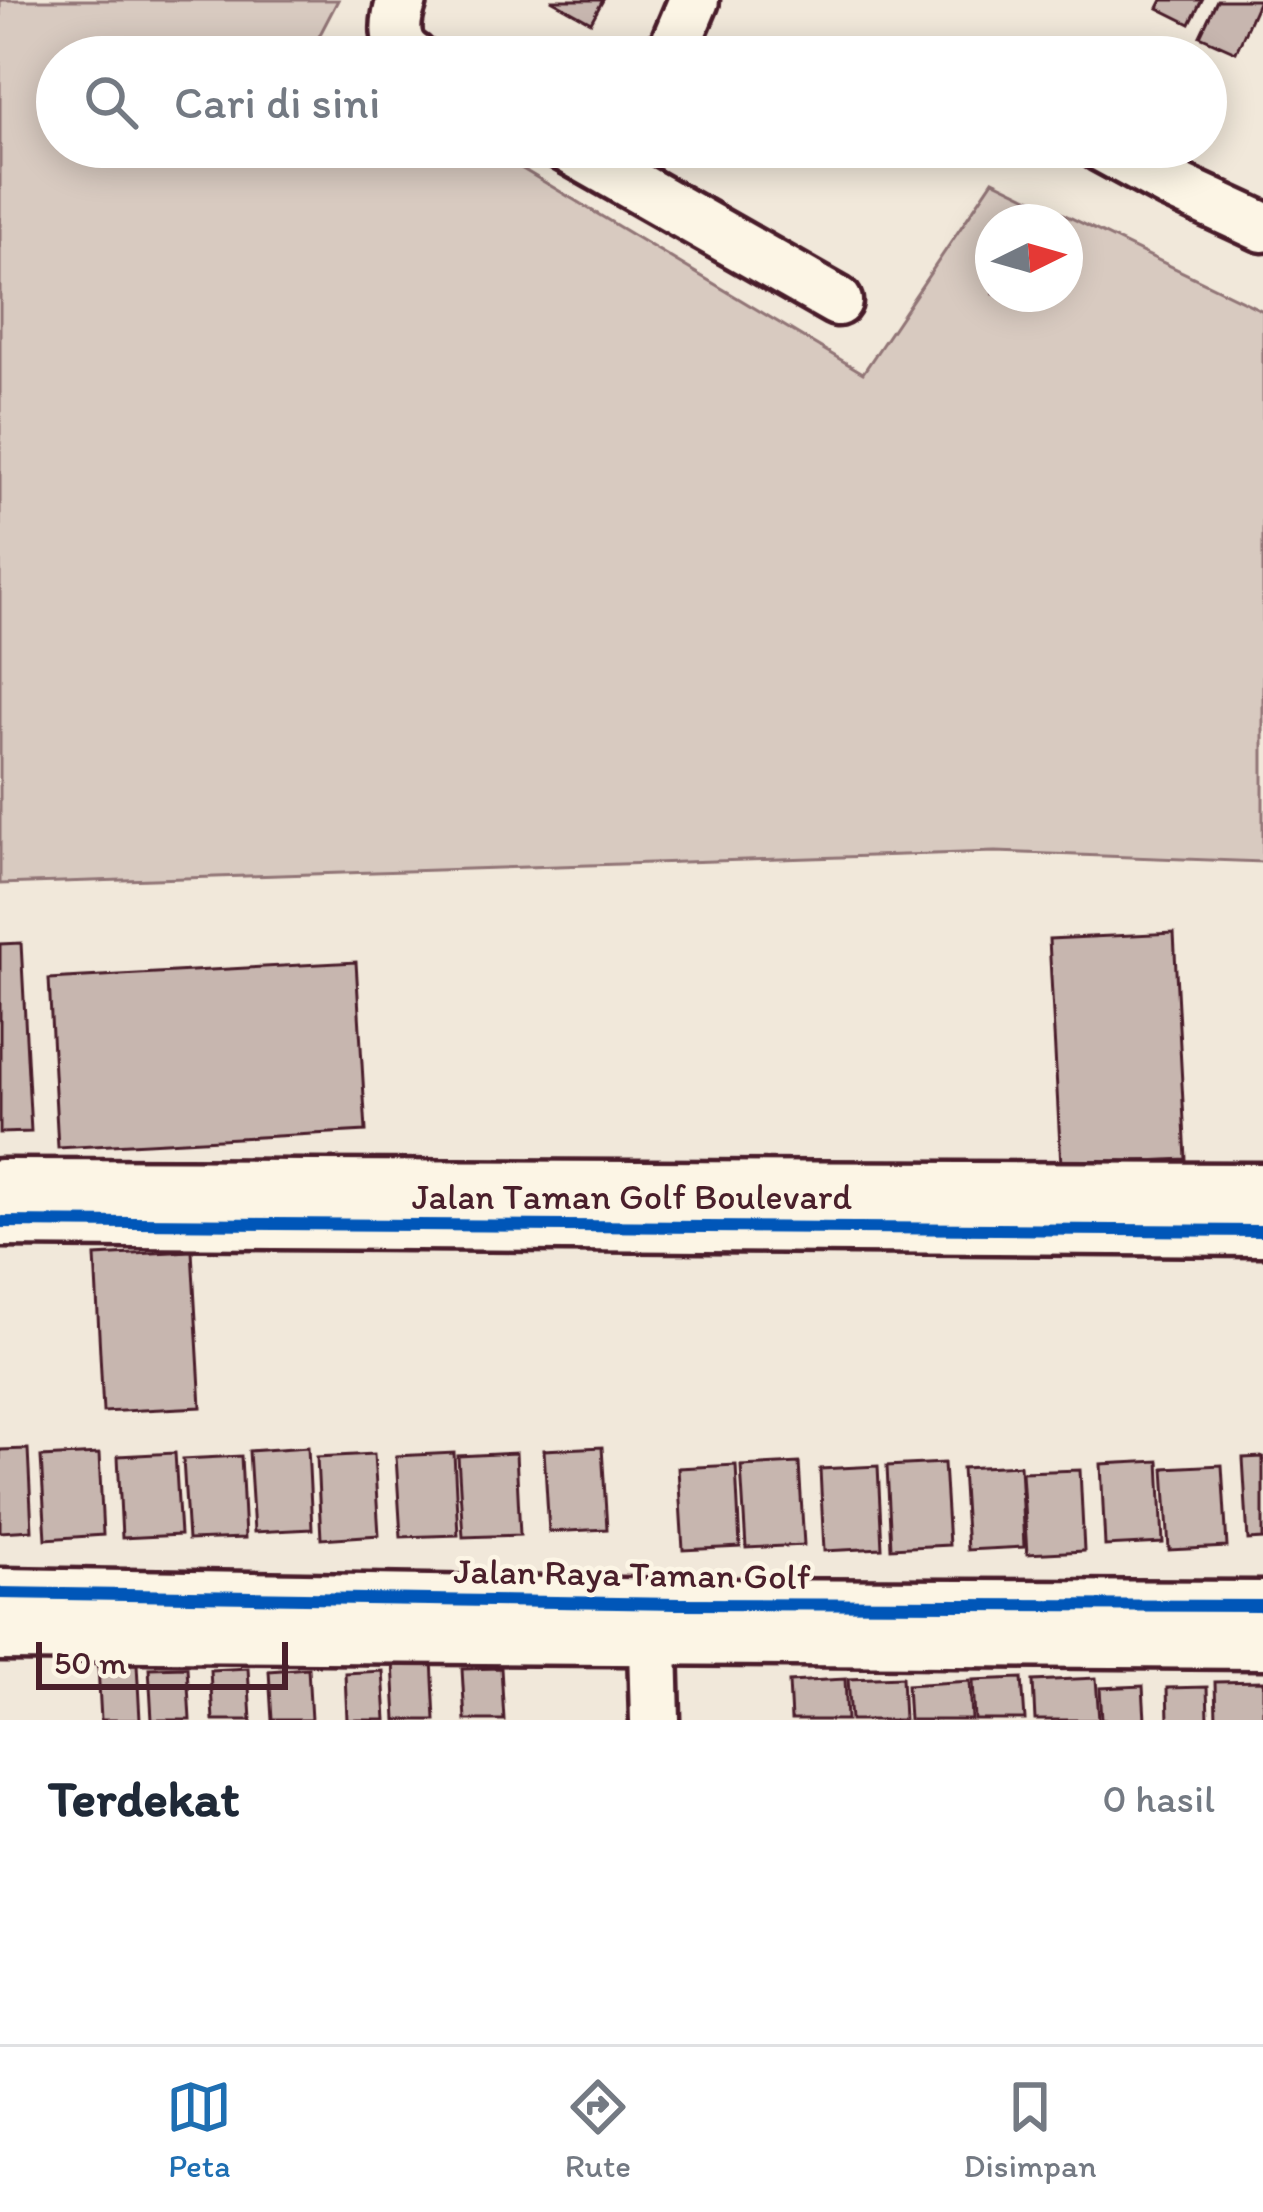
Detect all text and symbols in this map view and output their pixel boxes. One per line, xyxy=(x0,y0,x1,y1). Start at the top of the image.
search box xyxy=(36,36,1227,168)
icon: search xyxy=(78,69,144,135)
text: Cari di sini xyxy=(174,75,380,129)
north arrow xyxy=(975,204,1083,312)
street label: Jalan Taman Golf Boulevard xyxy=(412,1175,852,1218)
street label: Jalan Raya Taman Golf xyxy=(453,1549,811,1598)
scale bar xyxy=(36,1636,288,1689)
text: 50 m xyxy=(54,1643,127,1682)
text: Terdekat xyxy=(48,1768,240,1829)
text: 0 hasil xyxy=(1103,1775,1215,1822)
tab: Peta xyxy=(166,2074,232,2185)
tab: Rute xyxy=(565,2074,631,2185)
tab: Disimpan xyxy=(964,2074,1097,2185)

